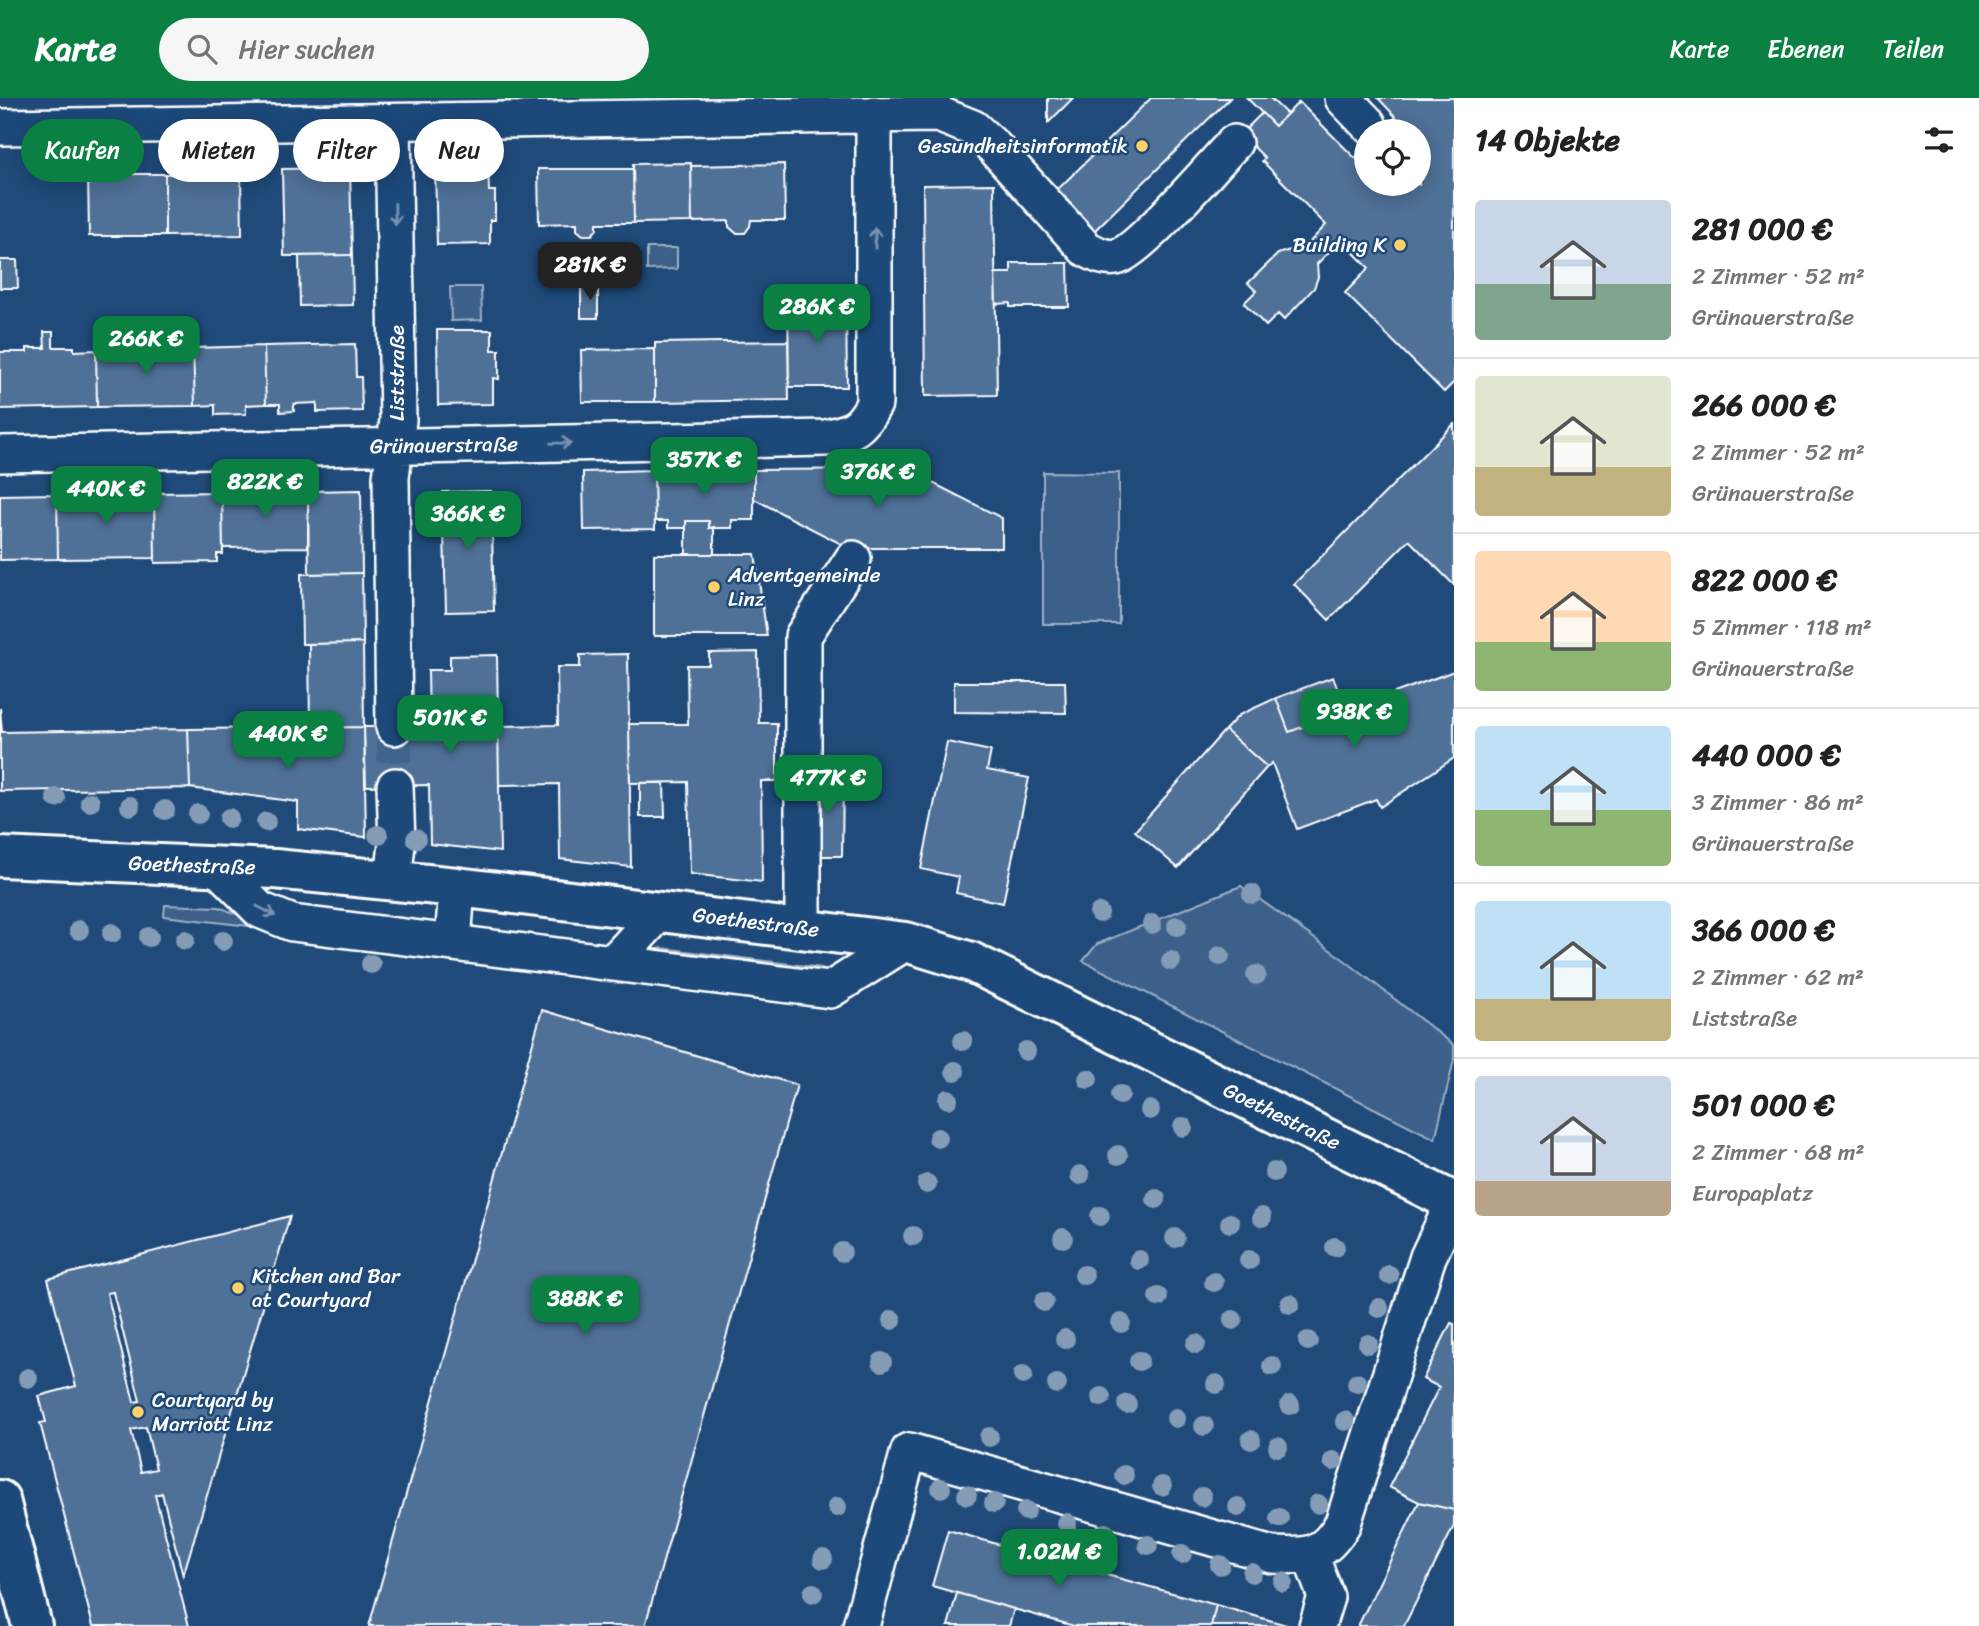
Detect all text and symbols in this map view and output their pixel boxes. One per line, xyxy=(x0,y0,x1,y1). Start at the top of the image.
search box xyxy=(159,18,649,81)
text: Karte xyxy=(35,20,117,78)
text: Hier suchen xyxy=(239,26,375,72)
text: Karte xyxy=(1670,28,1729,70)
text: Ebenen xyxy=(1767,28,1845,70)
text: Teilen xyxy=(1883,28,1944,70)
icon: search xyxy=(183,30,221,68)
text: 14 Objekte xyxy=(1475,113,1620,167)
chip: Kaufen xyxy=(21,119,144,182)
chip: Mieten xyxy=(158,119,279,182)
chip: Filter xyxy=(293,119,400,182)
chip: Neu xyxy=(414,119,504,182)
map controls xyxy=(1354,119,1431,196)
button: locate xyxy=(1354,119,1431,196)
icon: filters xyxy=(1920,121,1958,159)
place label: Gesundheitsinformatik xyxy=(918,127,1128,165)
marker: Gesundheitsinformatik xyxy=(1134,138,1150,154)
text: 281 000 € xyxy=(1692,202,1833,256)
one-way arrow xyxy=(388,203,401,226)
place label: Building K xyxy=(1293,226,1387,264)
one-way arrow xyxy=(868,227,882,250)
icon: home xyxy=(1531,228,1615,312)
marker: Building K xyxy=(1392,237,1408,253)
pin: 281K € xyxy=(533,242,647,302)
text: 281K € xyxy=(554,244,626,285)
text: 2 Zimmer · 52 m² xyxy=(1692,256,1865,297)
pin: 286K € xyxy=(760,285,874,344)
text: 286K € xyxy=(779,286,855,327)
text: Grünauerstraße xyxy=(1692,297,1854,338)
pin: 266K € xyxy=(89,316,203,376)
text: 266K € xyxy=(109,318,183,359)
street label: Liststraße xyxy=(378,325,416,421)
text: 266 000 € xyxy=(1692,378,1836,432)
icon: home xyxy=(1531,404,1615,488)
street label: Grünauerstraße xyxy=(370,425,519,465)
text: 2 Zimmer · 52 m² xyxy=(1692,432,1865,473)
one-way arrow xyxy=(550,436,573,450)
pin: 357K € xyxy=(647,438,761,497)
text: 357K € xyxy=(666,439,742,480)
pin: 376K € xyxy=(821,450,935,509)
text: 376K € xyxy=(841,451,915,492)
pin: 822K € xyxy=(208,460,322,519)
text: 822K € xyxy=(227,461,303,502)
pin: 440K € xyxy=(49,466,163,526)
text: 440K € xyxy=(67,468,145,509)
text: Grünauerstraße xyxy=(1692,473,1854,514)
pin: 366K € xyxy=(411,491,525,551)
text: 366K € xyxy=(431,493,505,534)
text: 822 000 € xyxy=(1692,553,1837,607)
place label: Adventgemeinde Linz xyxy=(727,556,881,618)
marker: Adventgemeinde Linz xyxy=(706,579,722,595)
icon: home xyxy=(1531,579,1615,663)
text: 5 Zimmer · 118 m² xyxy=(1692,607,1872,648)
text: Grünauerstraße xyxy=(1692,648,1854,689)
pin: 938K € xyxy=(1297,690,1411,749)
text: 938K € xyxy=(1316,691,1392,732)
pin: 501K € xyxy=(393,696,507,755)
text: 501K € xyxy=(413,697,487,738)
pin: 440K € xyxy=(231,712,345,771)
text: 440K € xyxy=(249,713,327,754)
text: 440 000 € xyxy=(1692,728,1841,782)
icon: home xyxy=(1531,754,1615,838)
pin: 477K € xyxy=(771,756,885,815)
text: 477K € xyxy=(790,757,866,798)
text: 3 Zimmer · 86 m² xyxy=(1692,782,1864,823)
text: Grünauerstraße xyxy=(1692,823,1854,864)
street label: Goethestraße xyxy=(128,844,256,886)
street label: Goethestraße xyxy=(691,895,822,949)
text: 366 000 € xyxy=(1692,903,1835,957)
one-way arrow xyxy=(256,905,276,919)
icon: home xyxy=(1531,929,1615,1013)
text: 2 Zimmer · 62 m² xyxy=(1692,957,1864,998)
text: Liststraße xyxy=(1692,998,1797,1039)
street label: Goethestraße xyxy=(1217,1071,1348,1161)
text: 501 000 € xyxy=(1692,1078,1835,1132)
icon: home xyxy=(1531,1104,1615,1188)
text: 2 Zimmer · 68 m² xyxy=(1692,1132,1864,1173)
text: Europaplatz xyxy=(1692,1173,1813,1214)
place label: Kitchen and Bar at Courtyard xyxy=(252,1257,401,1319)
pin: 388K € xyxy=(528,1276,642,1336)
text: 388K € xyxy=(547,1278,623,1319)
marker: Kitchen and Bar at Courtyard xyxy=(230,1280,246,1296)
place label: Courtyard by Marriott Linz xyxy=(152,1381,274,1443)
marker: Courtyard by Marriott Linz xyxy=(130,1404,146,1420)
pin: 1.02M € xyxy=(994,1530,1124,1589)
text: 1.02M € xyxy=(1017,1531,1101,1572)

